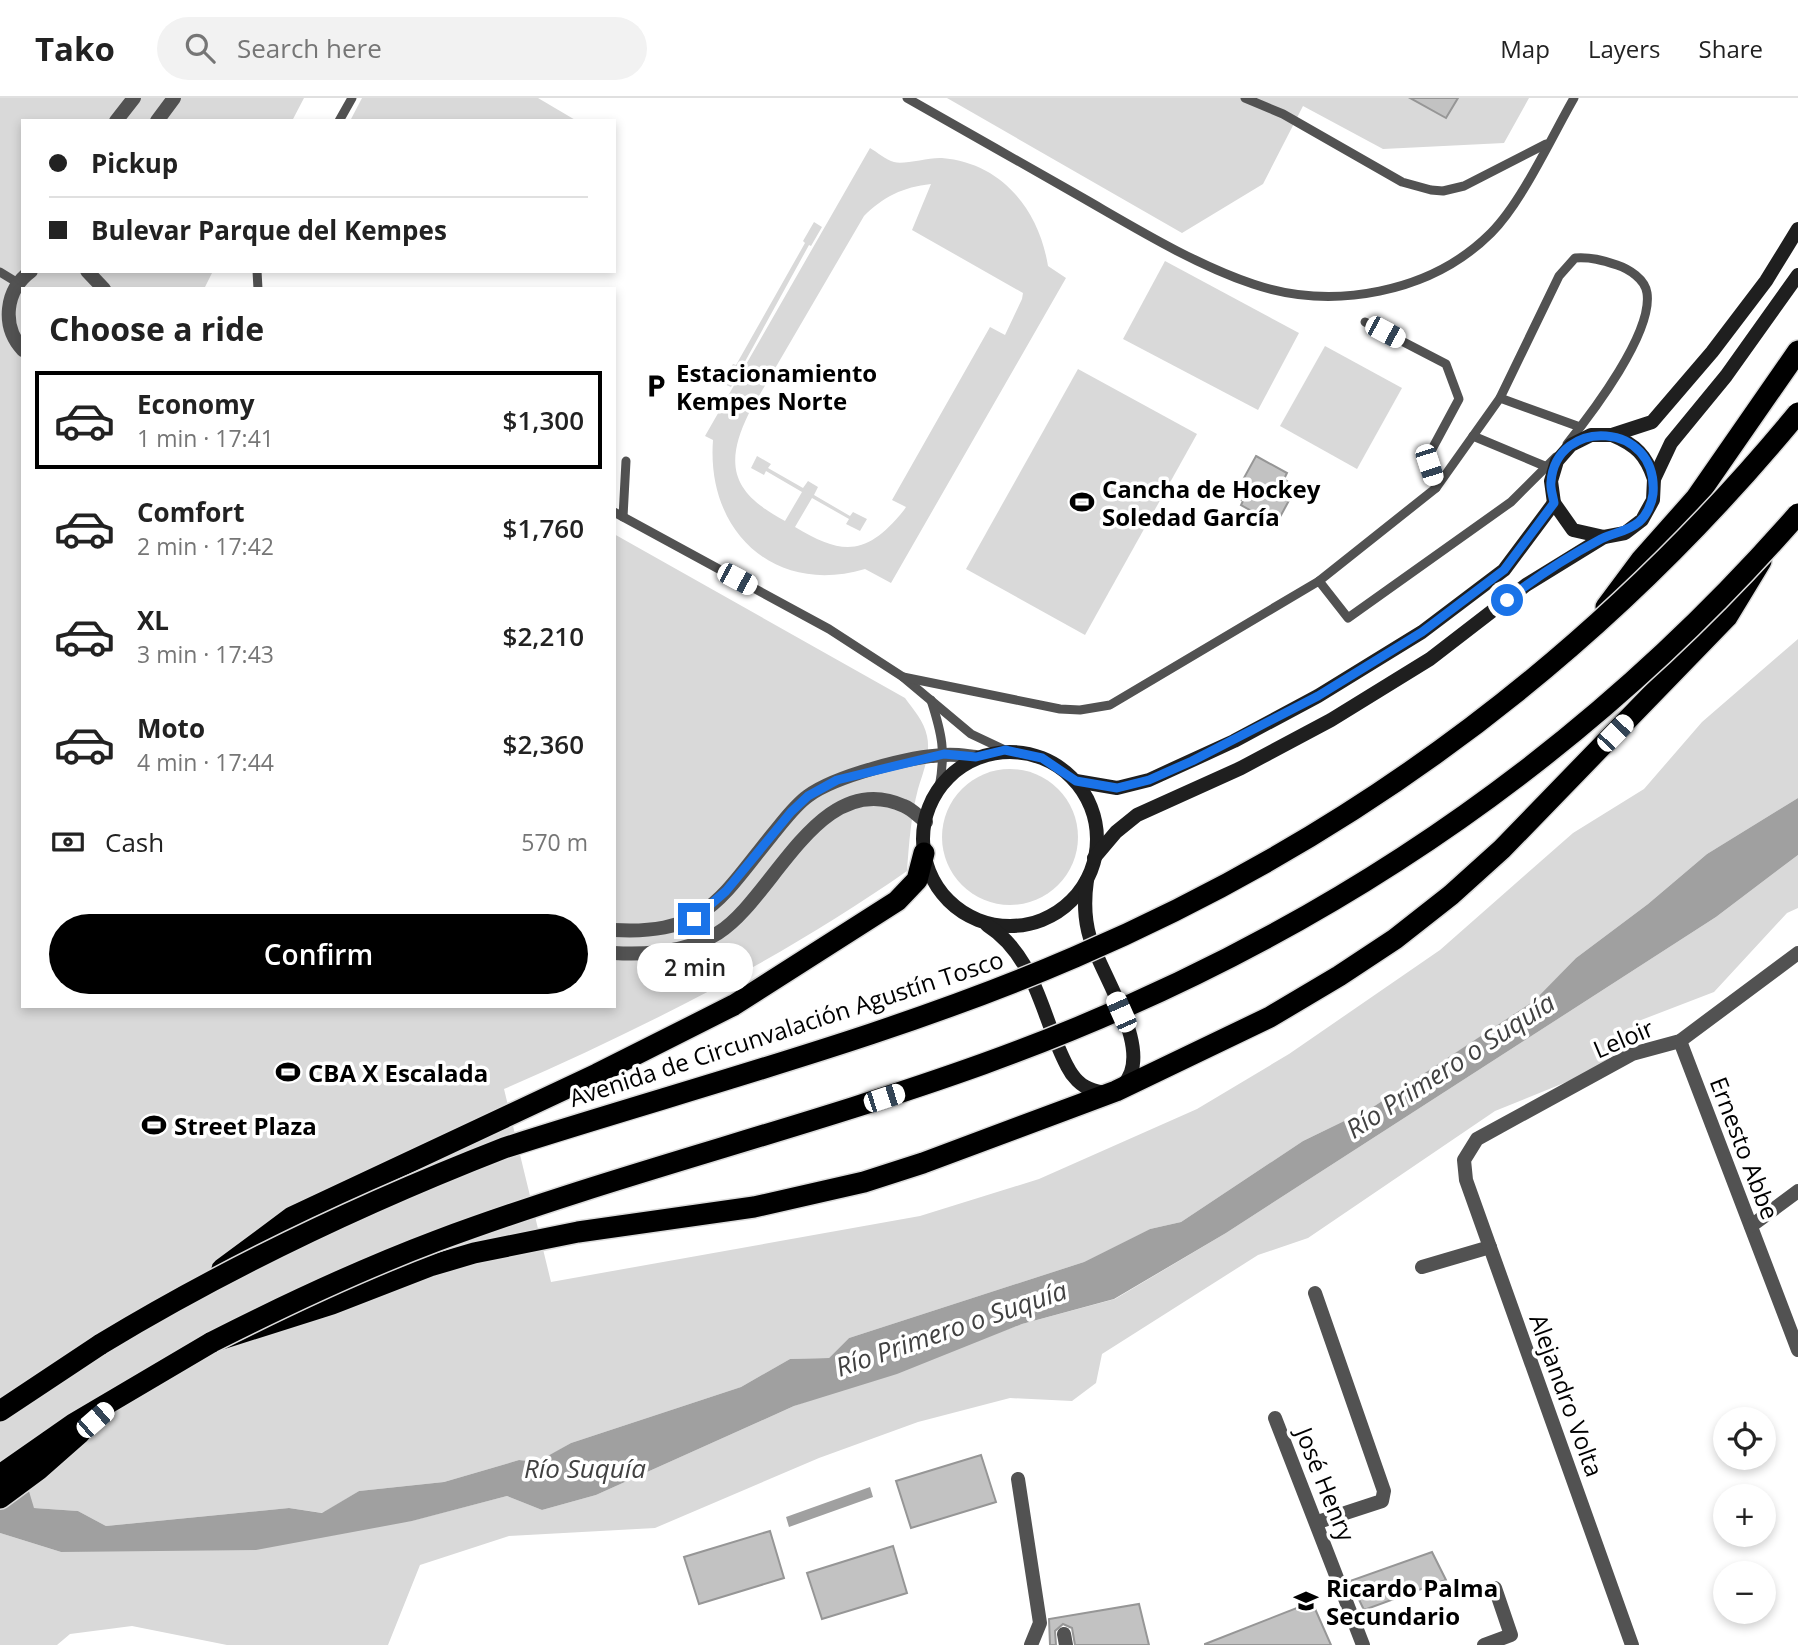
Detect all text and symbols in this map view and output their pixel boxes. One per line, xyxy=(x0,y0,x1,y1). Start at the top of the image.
search box xyxy=(157,17,647,80)
text: Tako xyxy=(35,26,115,71)
icon: search xyxy=(181,29,219,67)
text: Search here xyxy=(237,30,382,66)
text: Map xyxy=(1500,32,1550,65)
text: Layers xyxy=(1588,32,1661,65)
text: Share xyxy=(1699,32,1763,65)
text: Pickup xyxy=(91,145,178,181)
text: Bulevar Parque del Kempes xyxy=(91,212,447,248)
text: Choose a ride xyxy=(49,307,264,350)
car xyxy=(1362,313,1409,351)
place label: Estacionamiento Kempes Norte xyxy=(676,356,877,417)
parking icon: Estacionamiento Kempes Norte xyxy=(642,372,670,400)
text: Economy xyxy=(137,386,255,422)
icon: car xyxy=(53,389,116,452)
text: $1,300 xyxy=(503,402,584,438)
text: 1 min · 17:41 xyxy=(137,422,274,454)
car xyxy=(1413,442,1446,488)
place label: Cancha de Hockey Soledad García xyxy=(1102,472,1321,533)
sports icon: Cancha de Hockey Soledad García xyxy=(1068,488,1096,516)
text: Comfort xyxy=(137,494,244,530)
icon: car xyxy=(53,497,116,560)
text: $1,760 xyxy=(503,510,584,546)
text: 2 min · 17:42 xyxy=(137,530,274,562)
car xyxy=(714,560,761,598)
route start xyxy=(1491,584,1523,616)
text: XL xyxy=(137,602,169,638)
icon: car xyxy=(53,605,116,668)
text: $2,210 xyxy=(503,618,584,654)
text: 3 min · 17:43 xyxy=(137,638,274,670)
text: Moto xyxy=(137,710,205,746)
car xyxy=(1593,711,1638,755)
icon: car xyxy=(53,713,116,776)
text: $2,360 xyxy=(503,726,584,762)
text: 4 min · 17:44 xyxy=(137,746,274,778)
icon: cash xyxy=(49,823,87,861)
text: Cash xyxy=(105,824,164,860)
text: 570 m xyxy=(521,826,588,858)
route end xyxy=(678,903,710,935)
button: Confirm xyxy=(49,914,588,994)
street label: Avenida de Circunvalación Agustín Tosco xyxy=(565,942,1007,1114)
callout: 2 min xyxy=(636,944,752,992)
text: 2 min xyxy=(664,951,726,983)
water label: Río Primero o Suquía xyxy=(1339,984,1562,1146)
car xyxy=(1103,989,1140,1035)
street label: Leloir xyxy=(1588,1011,1658,1065)
place label: CBA X Escalada xyxy=(308,1056,488,1089)
sports icon: CBA X Escalada xyxy=(274,1058,302,1086)
street label: Ernesto Abbe xyxy=(1703,1072,1787,1224)
car xyxy=(861,1082,908,1114)
place label: Street Plaza xyxy=(174,1109,317,1142)
sports icon: Street Plaza xyxy=(140,1111,168,1139)
water label: Río Primero o Suquía xyxy=(831,1271,1072,1384)
street label: Alejandro Volta xyxy=(1522,1309,1612,1481)
car xyxy=(73,1398,118,1442)
map controls xyxy=(1713,1407,1776,1624)
button: locate xyxy=(1713,1407,1776,1470)
street label: José Henry xyxy=(1288,1420,1364,1547)
water label: Río Suquía xyxy=(524,1450,646,1486)
button: + xyxy=(1713,1484,1776,1547)
button: − xyxy=(1713,1561,1776,1624)
place label: Ricardo Palma Secundario xyxy=(1326,1571,1498,1632)
school or university icon: Ricardo Palma Secundario xyxy=(1292,1587,1320,1615)

